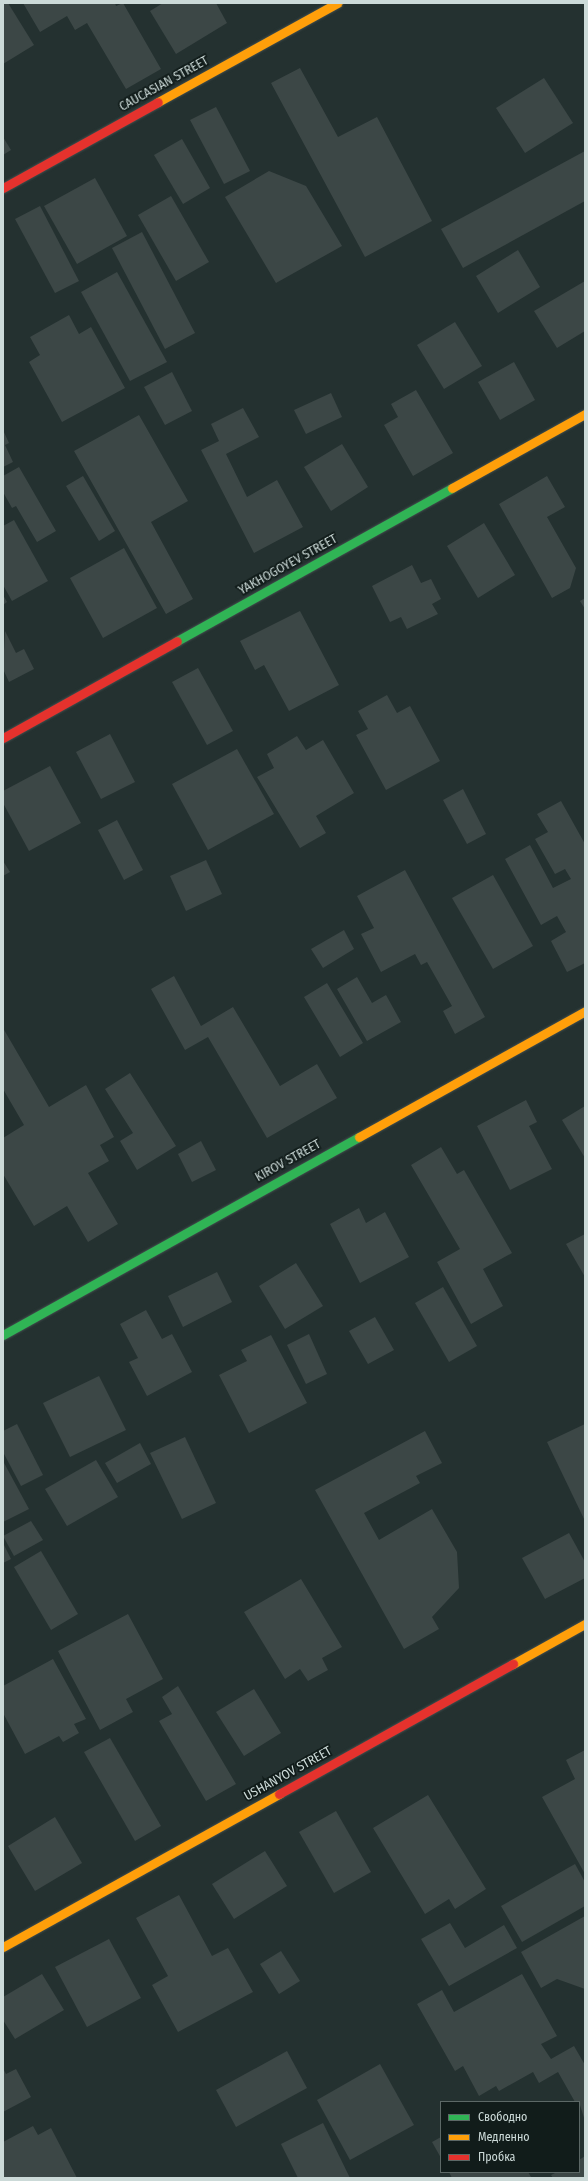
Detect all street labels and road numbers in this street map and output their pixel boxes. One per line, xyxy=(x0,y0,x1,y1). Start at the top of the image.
street label: CAUCASIAN STREET xyxy=(117,53,211,115)
street label: YAKHOGOYEV STREET xyxy=(236,531,340,599)
street label: KIROV STREET xyxy=(253,1137,323,1185)
street label: USHANYOV STREET xyxy=(241,1743,335,1805)

